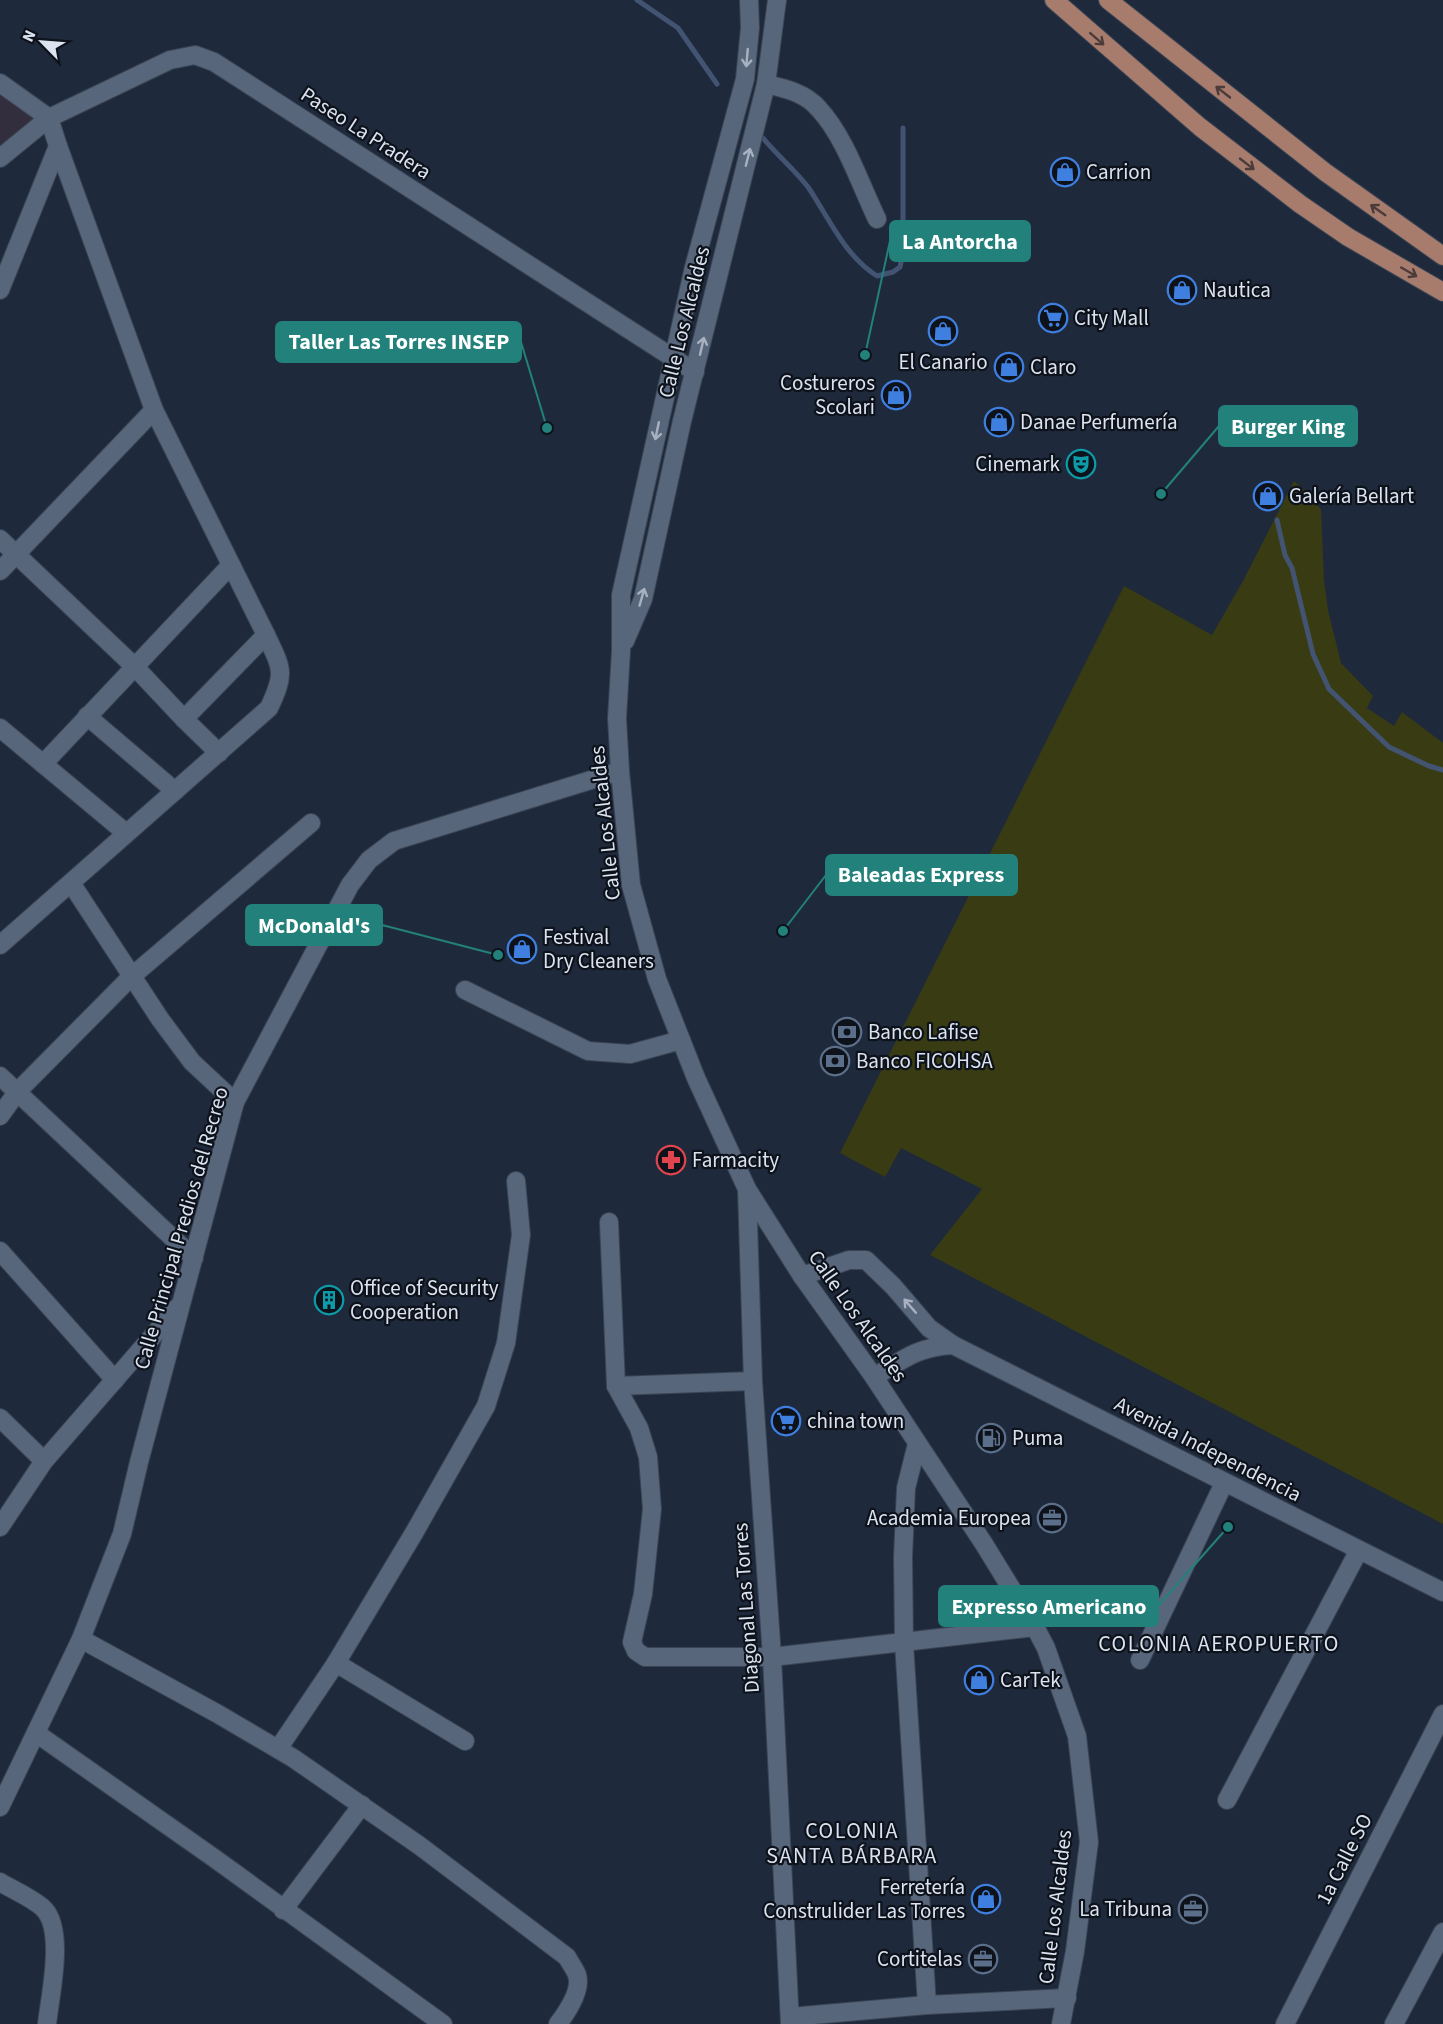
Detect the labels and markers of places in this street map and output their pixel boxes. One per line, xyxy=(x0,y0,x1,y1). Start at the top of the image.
shop icon: Carrion xyxy=(1049,156,1081,188)
place label: Carrion xyxy=(1086,157,1151,187)
callout: La Antorcha xyxy=(890,221,1030,261)
shop icon: Nautica xyxy=(1166,274,1198,306)
place label: Nautica xyxy=(1203,275,1271,305)
supermarket icon: City Mall xyxy=(1037,302,1069,334)
place label: City Mall xyxy=(1074,303,1149,333)
shop icon: El Canario xyxy=(927,315,959,347)
callout: Taller Las Torres INSEP xyxy=(276,322,521,362)
place label: El Canario xyxy=(898,347,988,377)
shop icon: Claro xyxy=(993,351,1025,383)
place label: Claro xyxy=(1030,352,1076,382)
place label: Costureros Scolari xyxy=(780,368,875,422)
shop icon: Costureros Scolari xyxy=(880,379,912,411)
shop icon: Danae Perfumería xyxy=(983,406,1015,438)
callout: Burger King xyxy=(1219,406,1357,446)
place label: Danae Perfumería xyxy=(1020,407,1178,437)
theatre icon: Cinemark xyxy=(1065,448,1097,480)
place label: Cinemark xyxy=(975,449,1061,479)
shop icon: Galería Bellart xyxy=(1252,480,1284,512)
place label: Galería Bellart xyxy=(1289,481,1414,511)
callout: Baleadas Express xyxy=(826,855,1017,895)
callout: McDonald's xyxy=(246,905,382,945)
place label: Festival Dry Cleaners xyxy=(543,922,654,976)
shop icon: Festival Dry Cleaners xyxy=(506,933,538,965)
bank icon: Banco Lafise xyxy=(831,1016,863,1048)
place label: Banco Lafise xyxy=(868,1017,978,1047)
bank icon: Banco FICOHSA xyxy=(819,1045,851,1077)
place label: Banco FICOHSA xyxy=(856,1046,993,1076)
pharmacy icon: Farmacity xyxy=(655,1144,687,1176)
place label: Farmacity xyxy=(692,1145,779,1175)
place label: Office of Security Cooperation xyxy=(350,1273,499,1327)
building icon: Office of Security Cooperation xyxy=(313,1284,345,1316)
supermarket icon: china town xyxy=(770,1405,802,1437)
place label: china town xyxy=(807,1406,904,1436)
fuel station icon: Puma xyxy=(975,1422,1007,1454)
place label: Puma xyxy=(1012,1423,1063,1453)
office icon: Academia Europea xyxy=(1036,1502,1068,1534)
place label: Academia Europea xyxy=(867,1503,1031,1533)
callout: Expresso Americano xyxy=(939,1586,1158,1626)
shop icon: CarTek xyxy=(963,1664,995,1696)
place label: CarTek xyxy=(1000,1665,1061,1695)
place label: Ferretería Construlider Las Torres xyxy=(763,1872,965,1926)
shop icon: Ferretería Construlider Las Torres xyxy=(970,1883,1002,1915)
office icon: La Tribuna xyxy=(1177,1893,1209,1925)
place label: La Tribuna xyxy=(1079,1894,1172,1924)
office icon: Cortitelas xyxy=(967,1943,999,1975)
place label: Cortitelas xyxy=(877,1944,962,1974)

